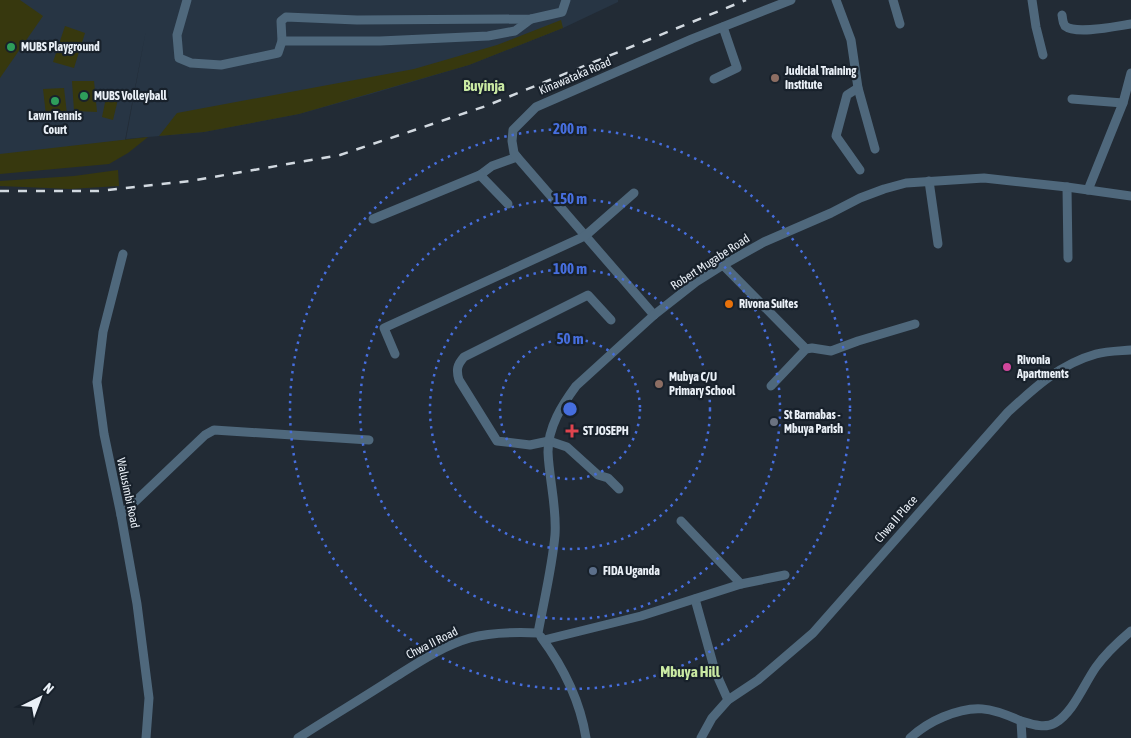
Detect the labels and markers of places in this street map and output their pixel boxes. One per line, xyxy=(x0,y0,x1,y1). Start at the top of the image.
place label: MUBS Playground xyxy=(21,40,100,54)
marker: MUBS Playground xyxy=(5,41,17,53)
place label: Judicial Training Institute xyxy=(784,64,857,92)
marker: Judicial Training Institute xyxy=(769,72,781,84)
place label: MUBS Volleyball xyxy=(94,89,168,103)
marker: MUBS Volleyball xyxy=(78,90,90,102)
marker: Lawn Tennis Court xyxy=(49,95,61,107)
place label: Lawn Tennis Court xyxy=(28,109,83,137)
place label: Rivona Suites xyxy=(739,297,799,311)
marker: Rivona Suites xyxy=(723,298,735,310)
place label: Rivonia Apartments xyxy=(1016,353,1069,381)
marker: Rivonia Apartments xyxy=(1001,361,1013,373)
place label: Mubya C/U Primary School xyxy=(669,370,736,398)
marker: Mubya C/U Primary School xyxy=(653,378,665,390)
centre of rings xyxy=(561,400,579,418)
place label: St Barnabas - Mbuya Parish xyxy=(784,408,843,436)
marker: St Barnabas - Mbuya Parish xyxy=(768,416,780,428)
marker: ST JOSEPH xyxy=(565,424,579,438)
place label: ST JOSEPH xyxy=(583,424,629,438)
place label: FIDA Uganda xyxy=(603,564,660,578)
marker: FIDA Uganda xyxy=(587,565,599,577)

